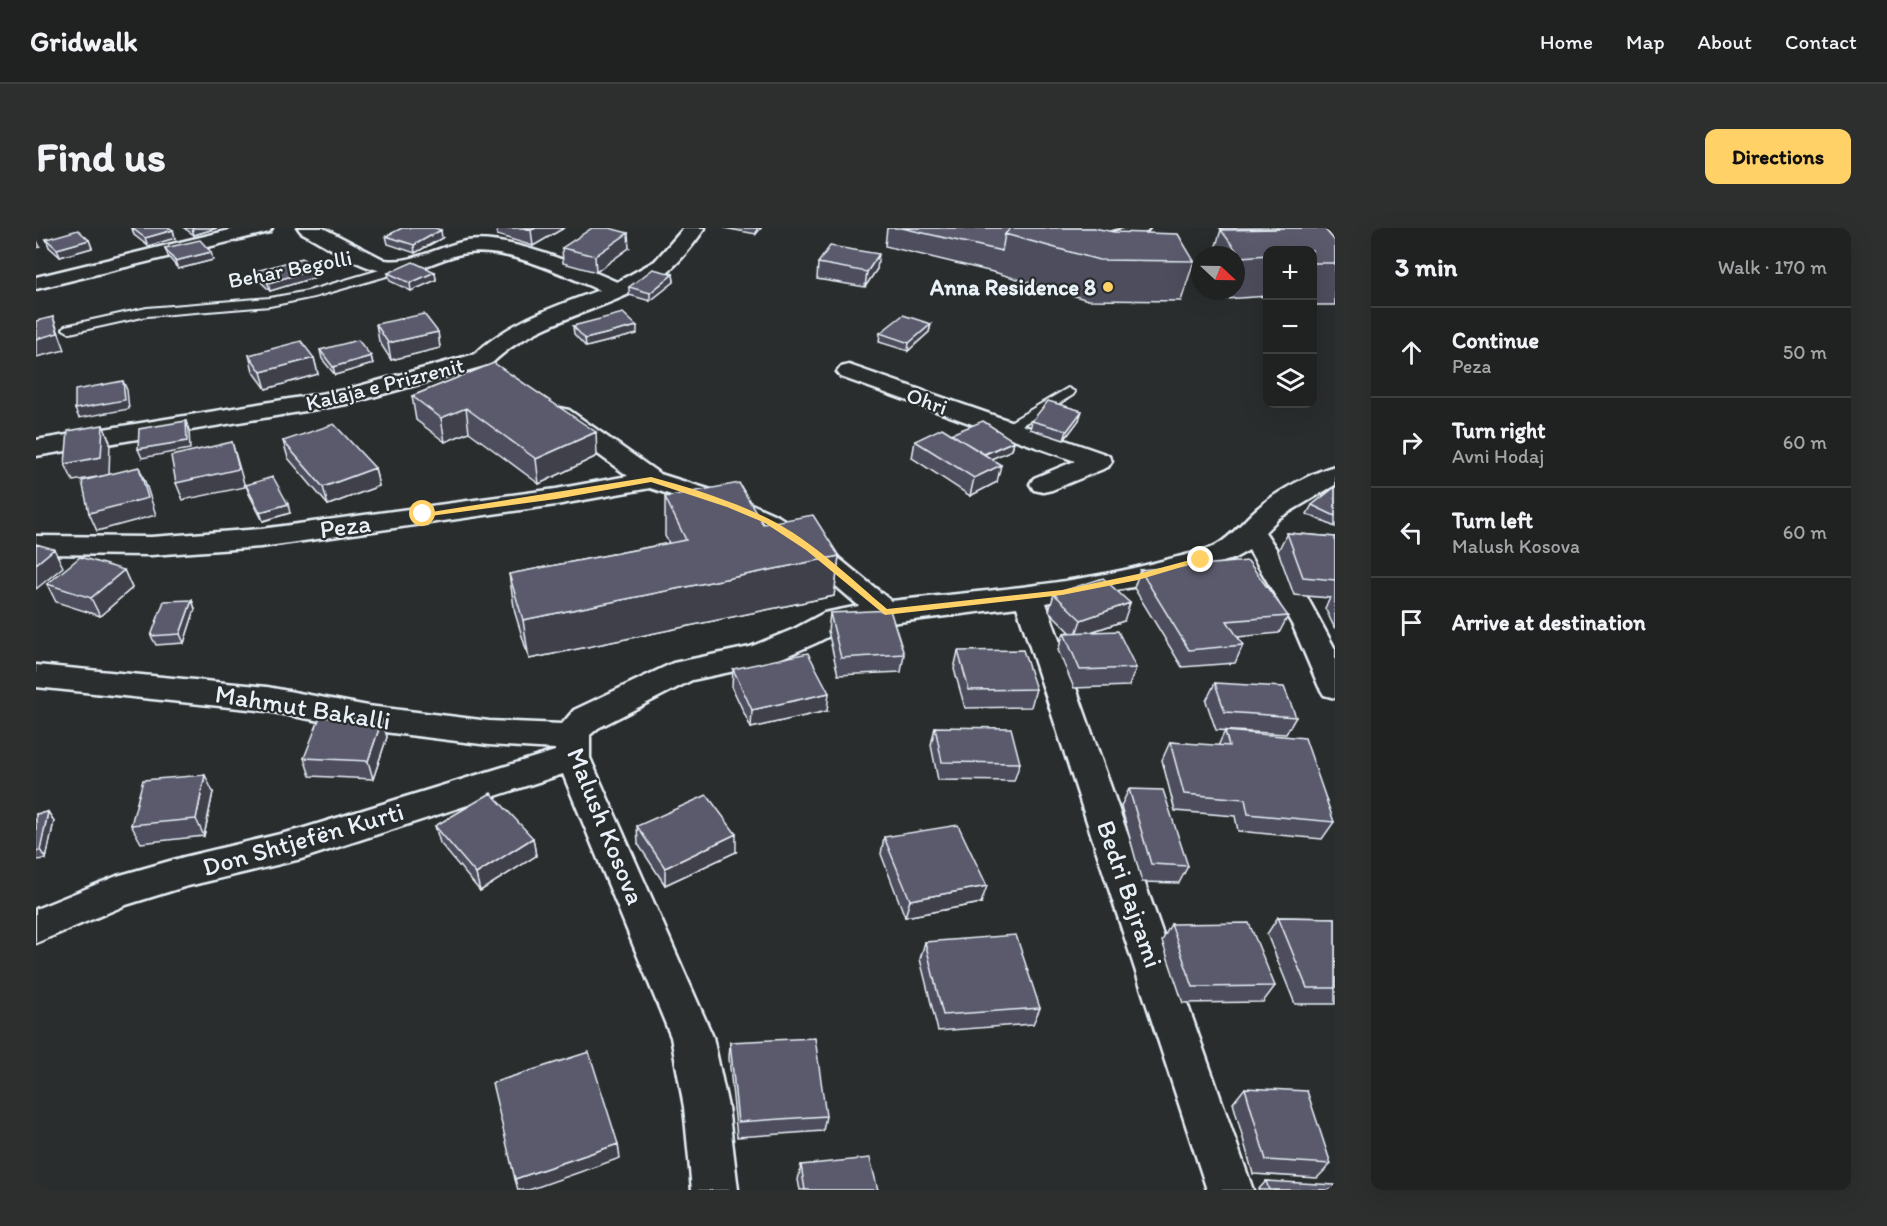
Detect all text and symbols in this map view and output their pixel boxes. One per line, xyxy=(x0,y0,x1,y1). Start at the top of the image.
text: Gridwalk xyxy=(30,24,138,58)
text: Home xyxy=(1540,29,1593,54)
text: Map xyxy=(1626,29,1665,54)
text: About xyxy=(1698,29,1752,54)
text: Contact xyxy=(1785,29,1857,54)
button: Directions xyxy=(1705,129,1851,184)
text: Find us xyxy=(36,131,166,182)
street label: Behar Begolli xyxy=(226,244,354,294)
north arrow xyxy=(1191,246,1245,300)
map controls xyxy=(1263,246,1317,408)
button: + xyxy=(1263,246,1317,300)
text: 3 min xyxy=(1395,251,1457,283)
text: Walk · 170 m xyxy=(1718,255,1827,279)
place label: Anna Residence 8 xyxy=(929,274,1096,301)
marker: Anna Residence 8 xyxy=(1101,280,1115,294)
button: − xyxy=(1263,300,1317,354)
text: Continue xyxy=(1452,327,1539,354)
icon: ahead xyxy=(1395,336,1428,369)
text: 50 m xyxy=(1783,340,1827,364)
street label: Kalaja e Prizrenit xyxy=(303,351,467,417)
button: layers xyxy=(1263,354,1317,408)
text: Peza xyxy=(1452,354,1491,378)
street label: Ohri xyxy=(903,381,951,421)
text: Turn right xyxy=(1452,417,1546,444)
icon: right xyxy=(1395,426,1428,459)
text: 60 m xyxy=(1783,430,1827,454)
text: Avni Hodaj xyxy=(1452,444,1544,468)
route start xyxy=(409,500,435,526)
street label: Peza xyxy=(317,507,373,545)
text: Turn left xyxy=(1452,507,1533,534)
icon: left xyxy=(1395,516,1428,549)
text: 60 m xyxy=(1783,520,1827,544)
text: Malush Kosova xyxy=(1452,534,1580,558)
route end xyxy=(1187,546,1213,572)
icon: arrive xyxy=(1395,606,1428,639)
text: Arrive at destination xyxy=(1452,609,1646,636)
street label: Mahmut Bakalli xyxy=(213,677,393,737)
street label: Malush Kosova xyxy=(560,743,652,909)
street label: Don Shtjefën Kurti xyxy=(199,795,407,883)
street label: Bedri Bajrami xyxy=(1090,816,1170,972)

